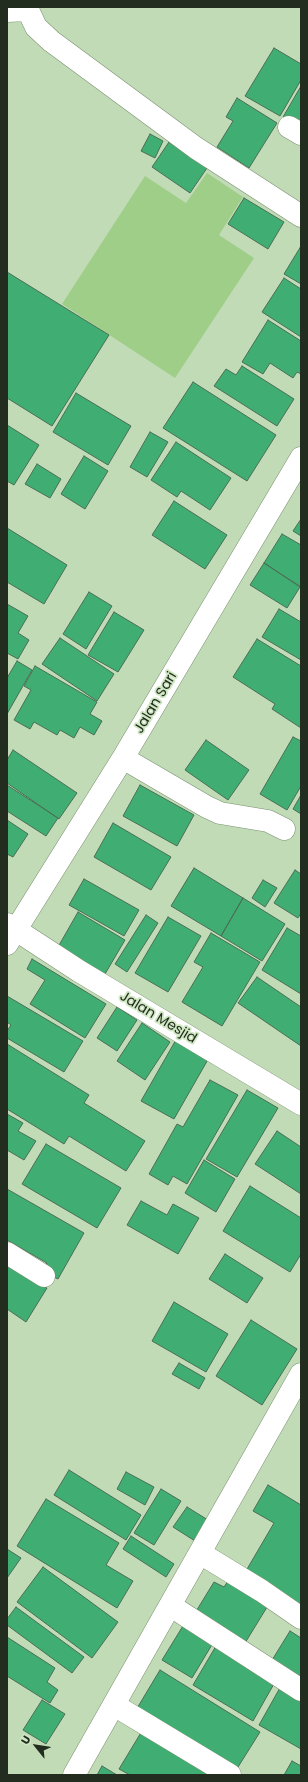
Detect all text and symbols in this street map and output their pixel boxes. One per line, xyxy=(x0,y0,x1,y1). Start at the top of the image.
street label: Jalan Sari xyxy=(131,669,181,737)
street label: Jalan Mesjid xyxy=(116,988,200,1048)
north arrow xyxy=(16,1726,56,1766)
text: U xyxy=(17,1733,34,1747)

